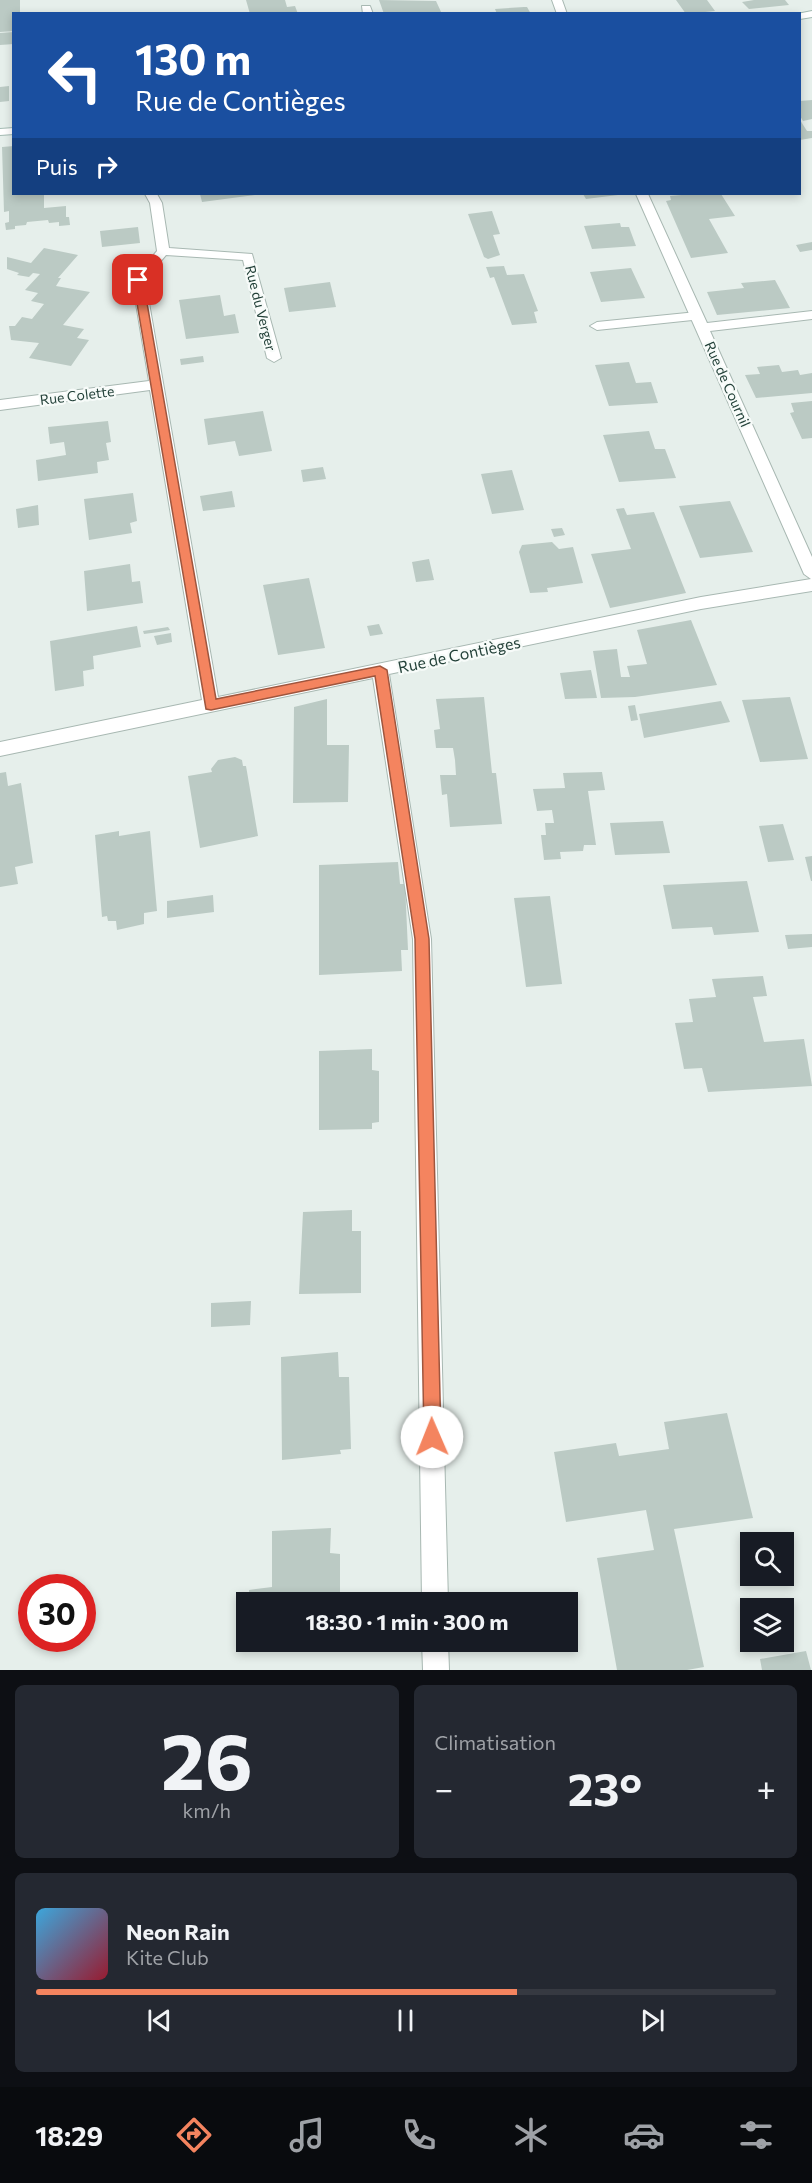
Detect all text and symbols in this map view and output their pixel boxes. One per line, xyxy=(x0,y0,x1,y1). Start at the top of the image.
text: 130 m xyxy=(135,32,251,84)
icon: left xyxy=(36,36,114,114)
text: Rue de Contièges xyxy=(135,84,346,117)
icon: right xyxy=(90,150,123,183)
text: Puis xyxy=(36,153,78,180)
pin xyxy=(112,254,163,305)
icon: arrive xyxy=(121,263,154,296)
street label: Rue du Verger xyxy=(242,263,280,353)
street label: Rue de Cournil xyxy=(702,339,754,429)
street label: Rue Colette xyxy=(39,382,115,408)
street label: Rue de Contièges xyxy=(396,632,522,676)
position arrow xyxy=(400,1405,464,1469)
map controls xyxy=(740,1532,794,1652)
button: search xyxy=(740,1532,794,1586)
speed limit sign: 30 xyxy=(18,1574,96,1652)
button: layers xyxy=(740,1598,794,1652)
text: 18:30 · 1 min · 300 m xyxy=(306,1608,508,1635)
text: 26 xyxy=(161,1711,253,1806)
text: Climatisation xyxy=(435,1730,556,1754)
text: 23° xyxy=(568,1760,642,1815)
text: − xyxy=(435,1767,453,1808)
text: + xyxy=(757,1767,776,1808)
text: km/h xyxy=(182,1798,231,1822)
text: Neon Rain xyxy=(126,1918,230,1945)
text: Kite Club xyxy=(126,1945,209,1969)
icon: previous xyxy=(143,2004,176,2037)
icon: pause xyxy=(389,2004,422,2037)
icon: next xyxy=(636,2004,669,2037)
icon: directions xyxy=(173,2114,215,2156)
icon: music xyxy=(286,2114,328,2156)
icon: phone xyxy=(398,2114,440,2156)
icon: climate xyxy=(510,2114,552,2156)
icon: car xyxy=(623,2114,665,2156)
icon: filters xyxy=(735,2114,777,2156)
text: 18:29 xyxy=(35,2119,103,2152)

